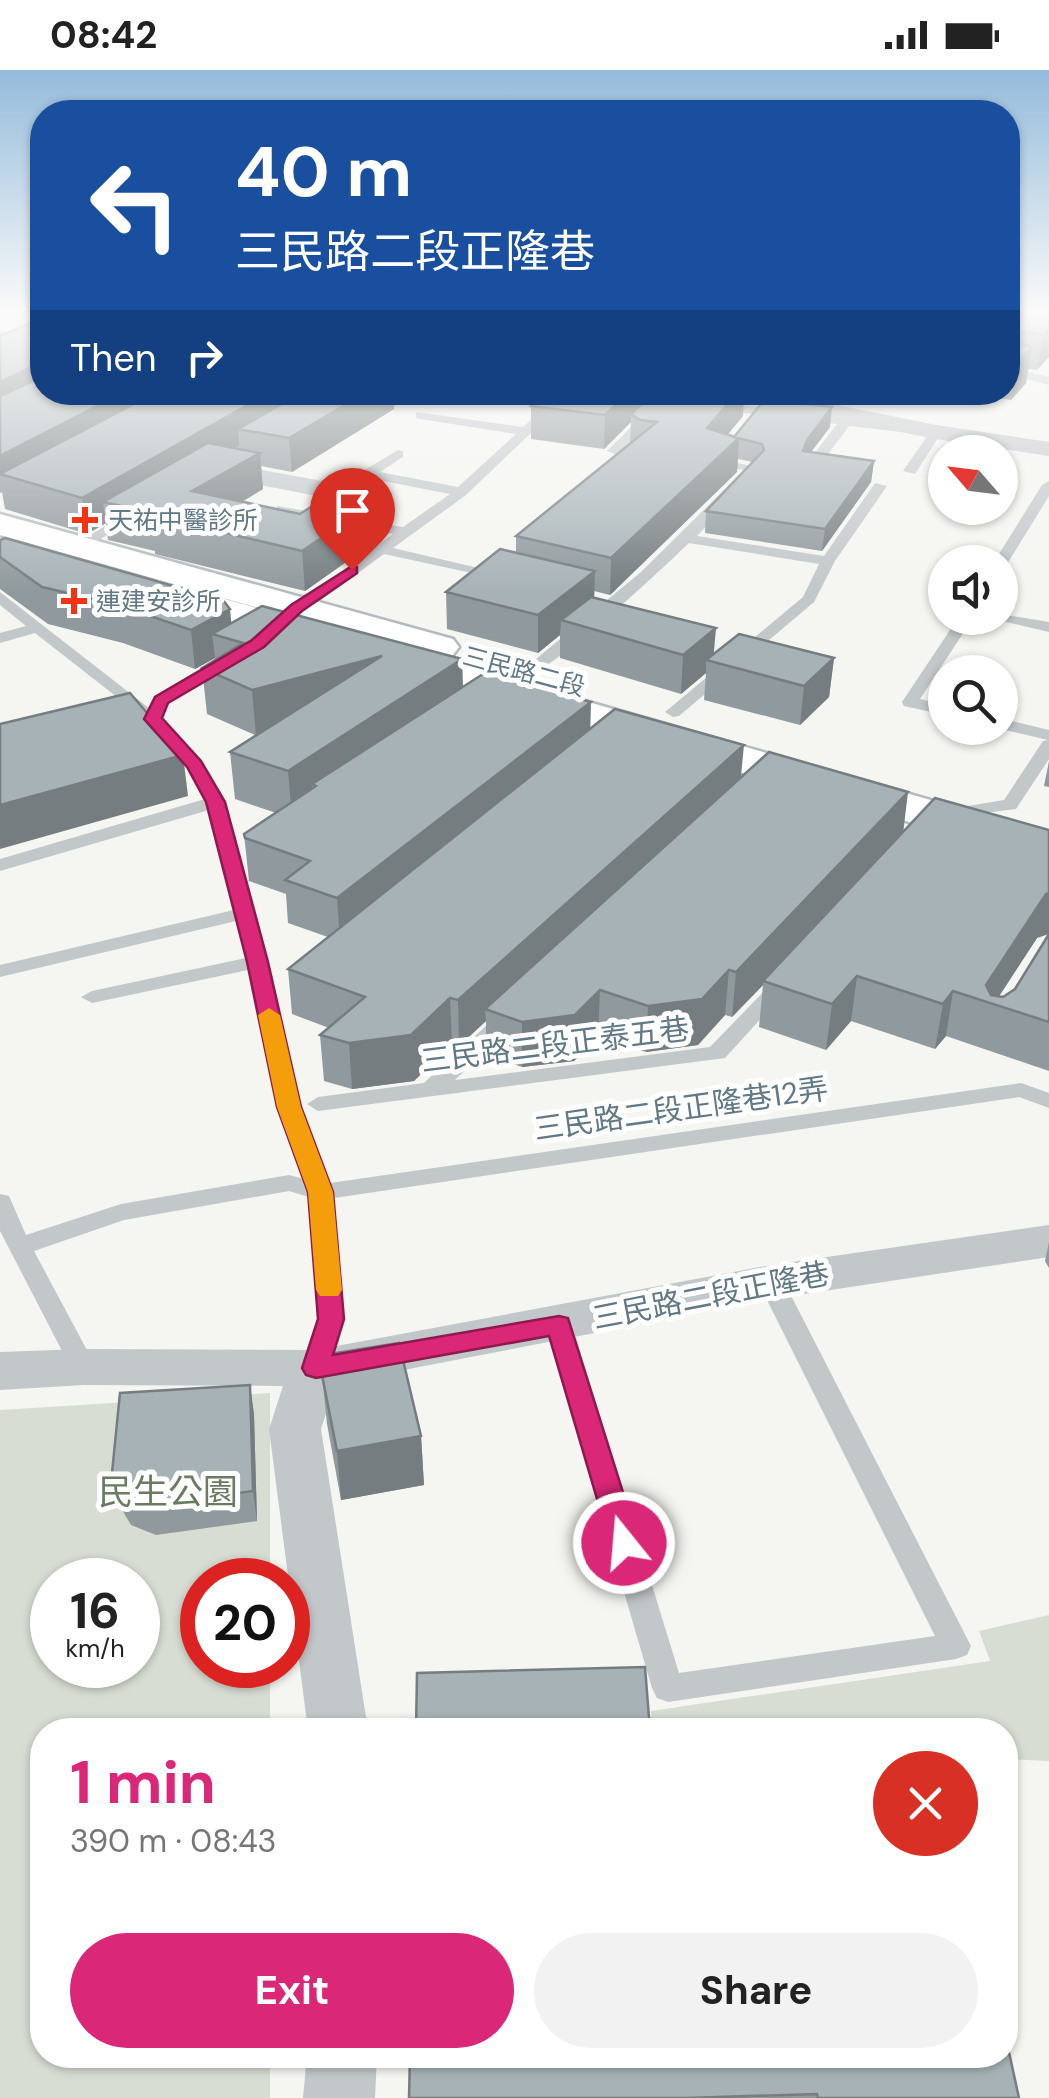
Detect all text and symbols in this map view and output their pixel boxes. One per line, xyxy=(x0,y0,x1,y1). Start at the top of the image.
text: 08:42 xyxy=(50,10,157,60)
text: 40 m xyxy=(235,127,412,218)
icon: left xyxy=(70,140,200,270)
text: 三民路二段正隆巷 xyxy=(235,222,595,281)
icon: right xyxy=(177,330,232,385)
text: Then xyxy=(70,333,157,383)
north arrow xyxy=(928,435,1018,525)
map controls xyxy=(928,435,1018,745)
pin xyxy=(310,468,395,571)
icon: arrive xyxy=(325,483,380,538)
place label: 天祐中醫診所 xyxy=(108,504,258,537)
marker: 天祐中醫診所 xyxy=(72,507,98,533)
button: sound xyxy=(928,545,1018,635)
place label: 連建安診所 xyxy=(96,585,221,618)
marker: 連建安診所 xyxy=(61,588,87,614)
street label: 三民路二段 xyxy=(459,639,589,704)
button: search xyxy=(928,655,1018,745)
street label: 三民路二段正泰五巷 xyxy=(419,1009,691,1080)
street label: 三民路二段正隆巷12弄 xyxy=(531,1069,831,1148)
street label: 三民路二段正隆巷 xyxy=(589,1253,832,1338)
park label: 民生公園 xyxy=(98,1469,238,1515)
position arrow xyxy=(572,1491,676,1595)
speed limit sign: 20 xyxy=(180,1558,310,1688)
text: 16 xyxy=(70,1578,120,1644)
text: km/h xyxy=(65,1632,125,1665)
text: 1 min xyxy=(70,1743,216,1822)
button: close xyxy=(873,1751,978,1856)
text: 390 m · 08:43 xyxy=(70,1820,277,1862)
button: Exit xyxy=(70,1933,514,2048)
button: Share xyxy=(534,1933,978,2048)

